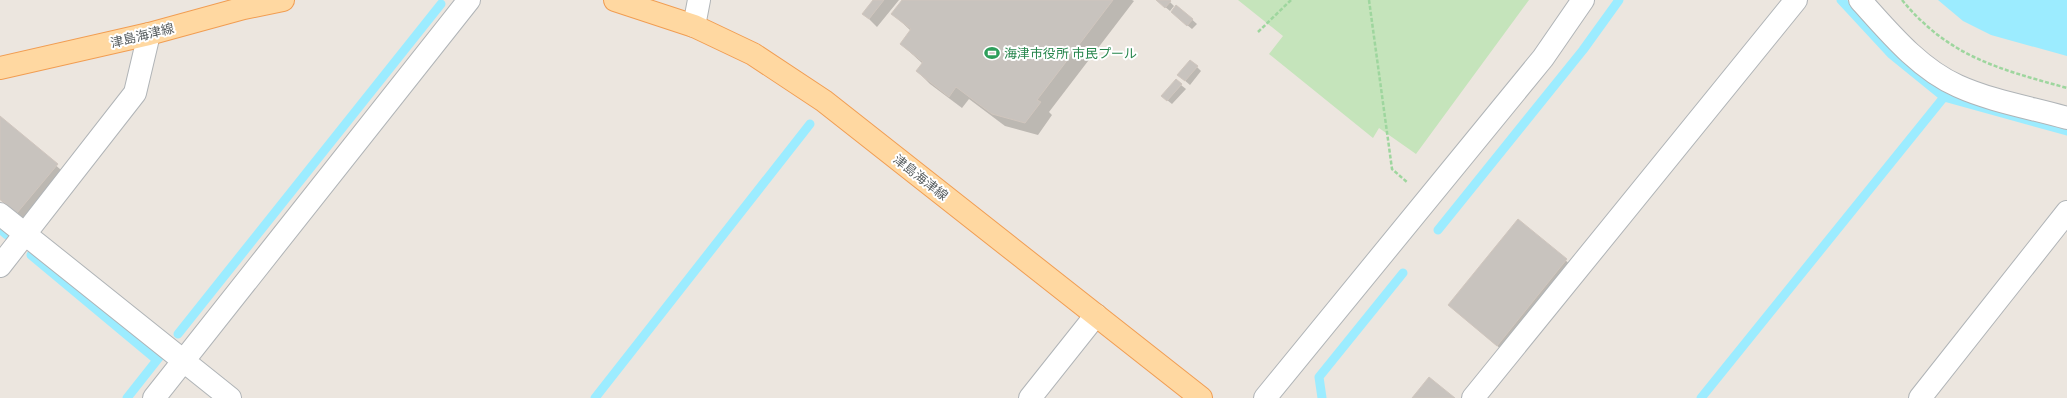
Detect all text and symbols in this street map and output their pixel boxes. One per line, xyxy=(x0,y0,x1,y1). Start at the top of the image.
street label: 津島海津線 xyxy=(109,19,176,52)
sports icon: 海津市役所 市民プール xyxy=(983,44,1001,62)
place label: 海津市役所 市民プール xyxy=(1004,45,1137,62)
street label: 津島海津線 xyxy=(890,151,952,204)

